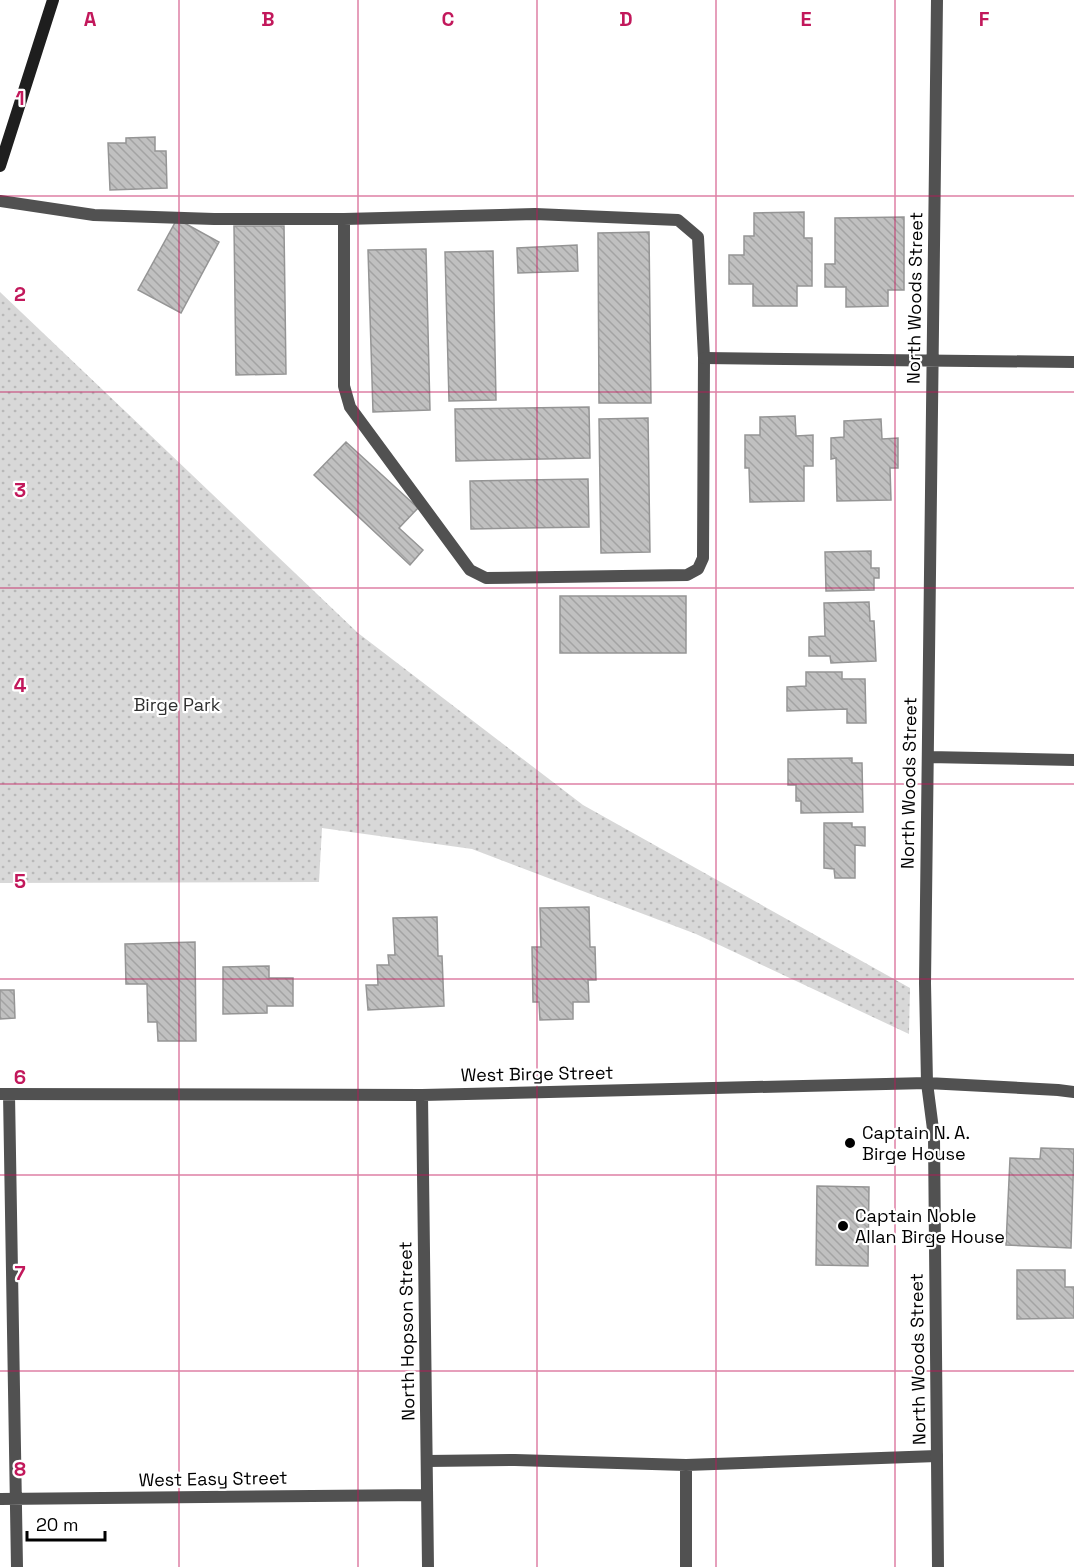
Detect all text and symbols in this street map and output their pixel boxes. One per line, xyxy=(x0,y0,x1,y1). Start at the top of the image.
text: A xyxy=(84,6,97,32)
text: B xyxy=(261,6,275,32)
text: C xyxy=(442,6,455,32)
text: D xyxy=(619,6,633,32)
text: E xyxy=(800,6,812,32)
text: F xyxy=(979,6,990,32)
text: 1 xyxy=(15,85,25,111)
street label: North Woods Street xyxy=(901,212,928,384)
text: 2 xyxy=(14,281,26,307)
text: 3 xyxy=(14,477,26,503)
text: 4 xyxy=(14,672,27,698)
park label: Birge Park xyxy=(133,693,221,716)
street label: North Woods Street xyxy=(895,697,922,869)
text: 5 xyxy=(14,868,26,894)
street label: West Birge Street xyxy=(460,1061,614,1086)
text: 6 xyxy=(14,1064,26,1090)
place label: Captain N. A. Birge House xyxy=(862,1121,970,1165)
marker: Captain N. A. Birge House xyxy=(843,1136,857,1150)
place label: Captain Noble Allan Birge House xyxy=(855,1204,1005,1248)
marker: Captain Noble Allan Birge House xyxy=(836,1219,850,1233)
street label: North Hopson Street xyxy=(393,1241,420,1421)
text: 7 xyxy=(14,1260,26,1286)
street label: North Woods Street xyxy=(904,1273,931,1445)
text: 8 xyxy=(14,1456,26,1482)
street label: West Easy Street xyxy=(138,1466,288,1491)
scale bar xyxy=(27,1504,105,1542)
text: 20 m xyxy=(36,1513,79,1536)

